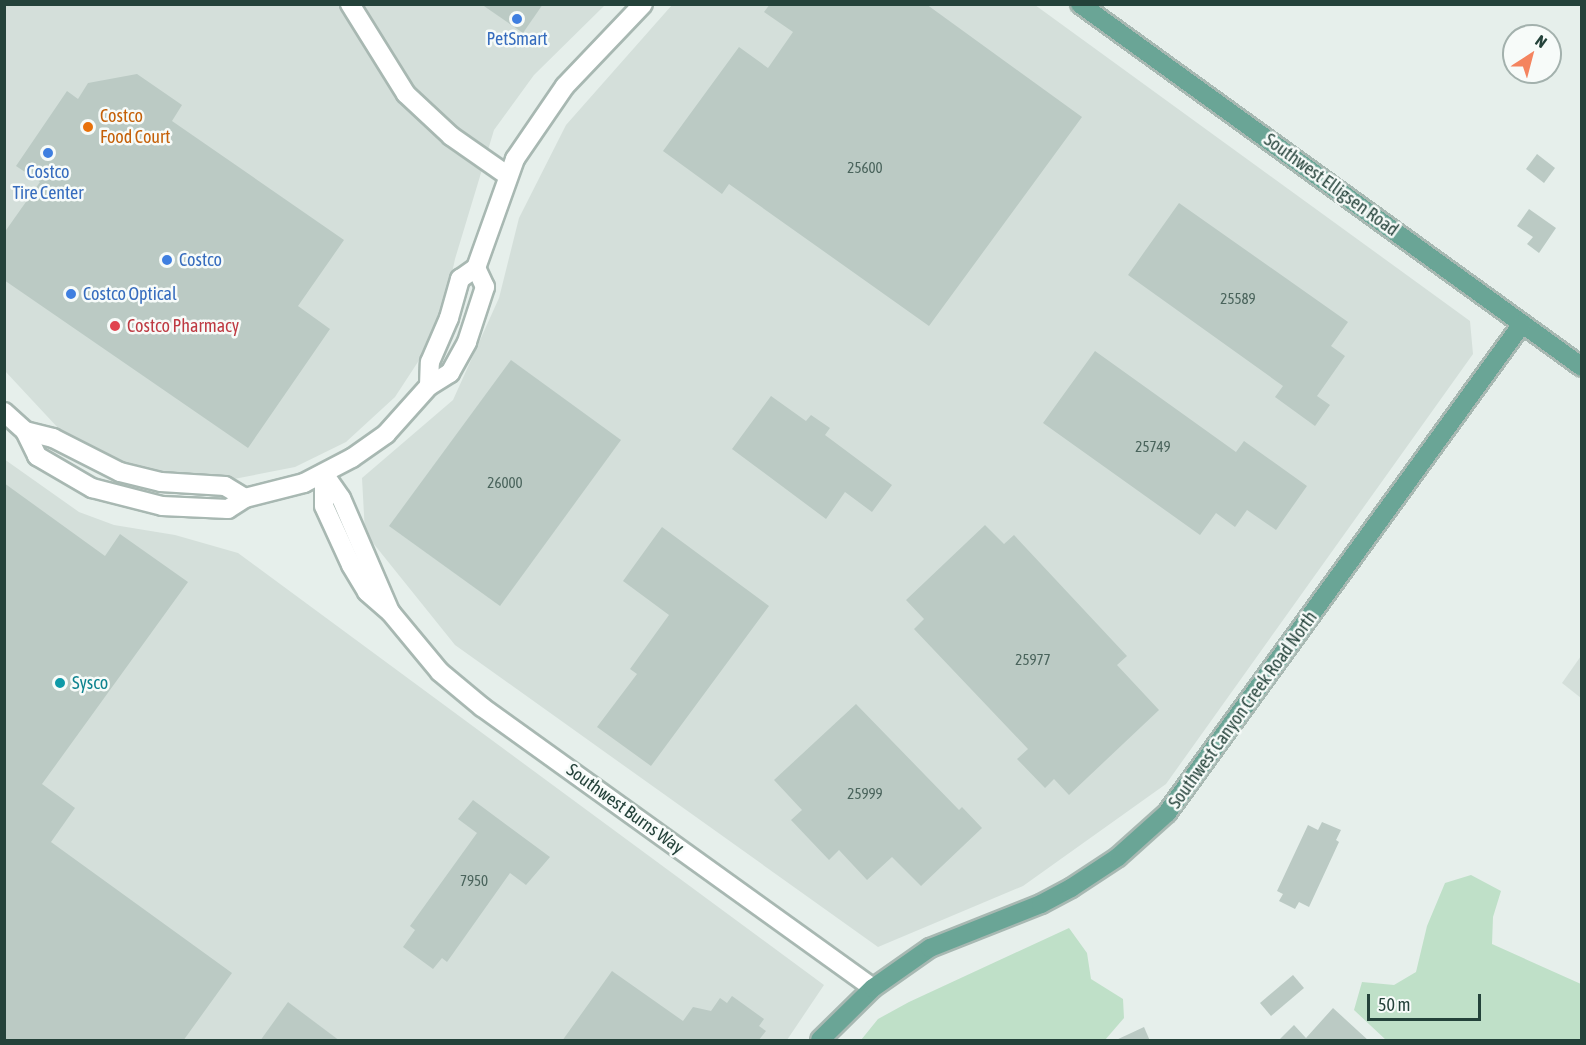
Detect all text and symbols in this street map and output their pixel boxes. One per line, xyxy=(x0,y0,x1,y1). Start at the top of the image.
marker: PetSmart xyxy=(510,12,524,26)
north arrow xyxy=(1502,24,1562,84)
place label: PetSmart xyxy=(486,28,548,50)
text: N xyxy=(1532,31,1551,51)
place label: Costco Food Court xyxy=(100,106,170,148)
marker: Costco Food Court xyxy=(81,120,95,134)
street label: Southwest Elligsen Road xyxy=(1260,129,1402,241)
marker: Costco Tire Center xyxy=(41,146,55,160)
house number: 25600 xyxy=(847,159,883,177)
place label: Costco Tire Center xyxy=(12,162,84,204)
place label: Costco xyxy=(179,249,222,271)
marker: Costco xyxy=(160,253,174,267)
place label: Costco Optical xyxy=(83,283,177,305)
marker: Costco Optical xyxy=(64,287,78,301)
house number: 25589 xyxy=(1220,290,1256,308)
place label: Costco Pharmacy xyxy=(127,315,239,337)
marker: Costco Pharmacy xyxy=(108,319,122,333)
house number: 25749 xyxy=(1135,438,1171,456)
house number: 26000 xyxy=(487,474,523,492)
street label: Southwest Canyon Creek Road North xyxy=(1164,607,1322,813)
house number: 25977 xyxy=(1015,651,1051,669)
place label: Sysco xyxy=(72,672,108,694)
marker: Sysco xyxy=(53,676,67,690)
street label: Southwest Burns Way xyxy=(562,759,688,859)
house number: 25999 xyxy=(847,785,883,803)
house number: 7950 xyxy=(460,872,488,890)
scale bar xyxy=(1370,982,1484,1020)
text: 50 m xyxy=(1378,994,1410,1015)

